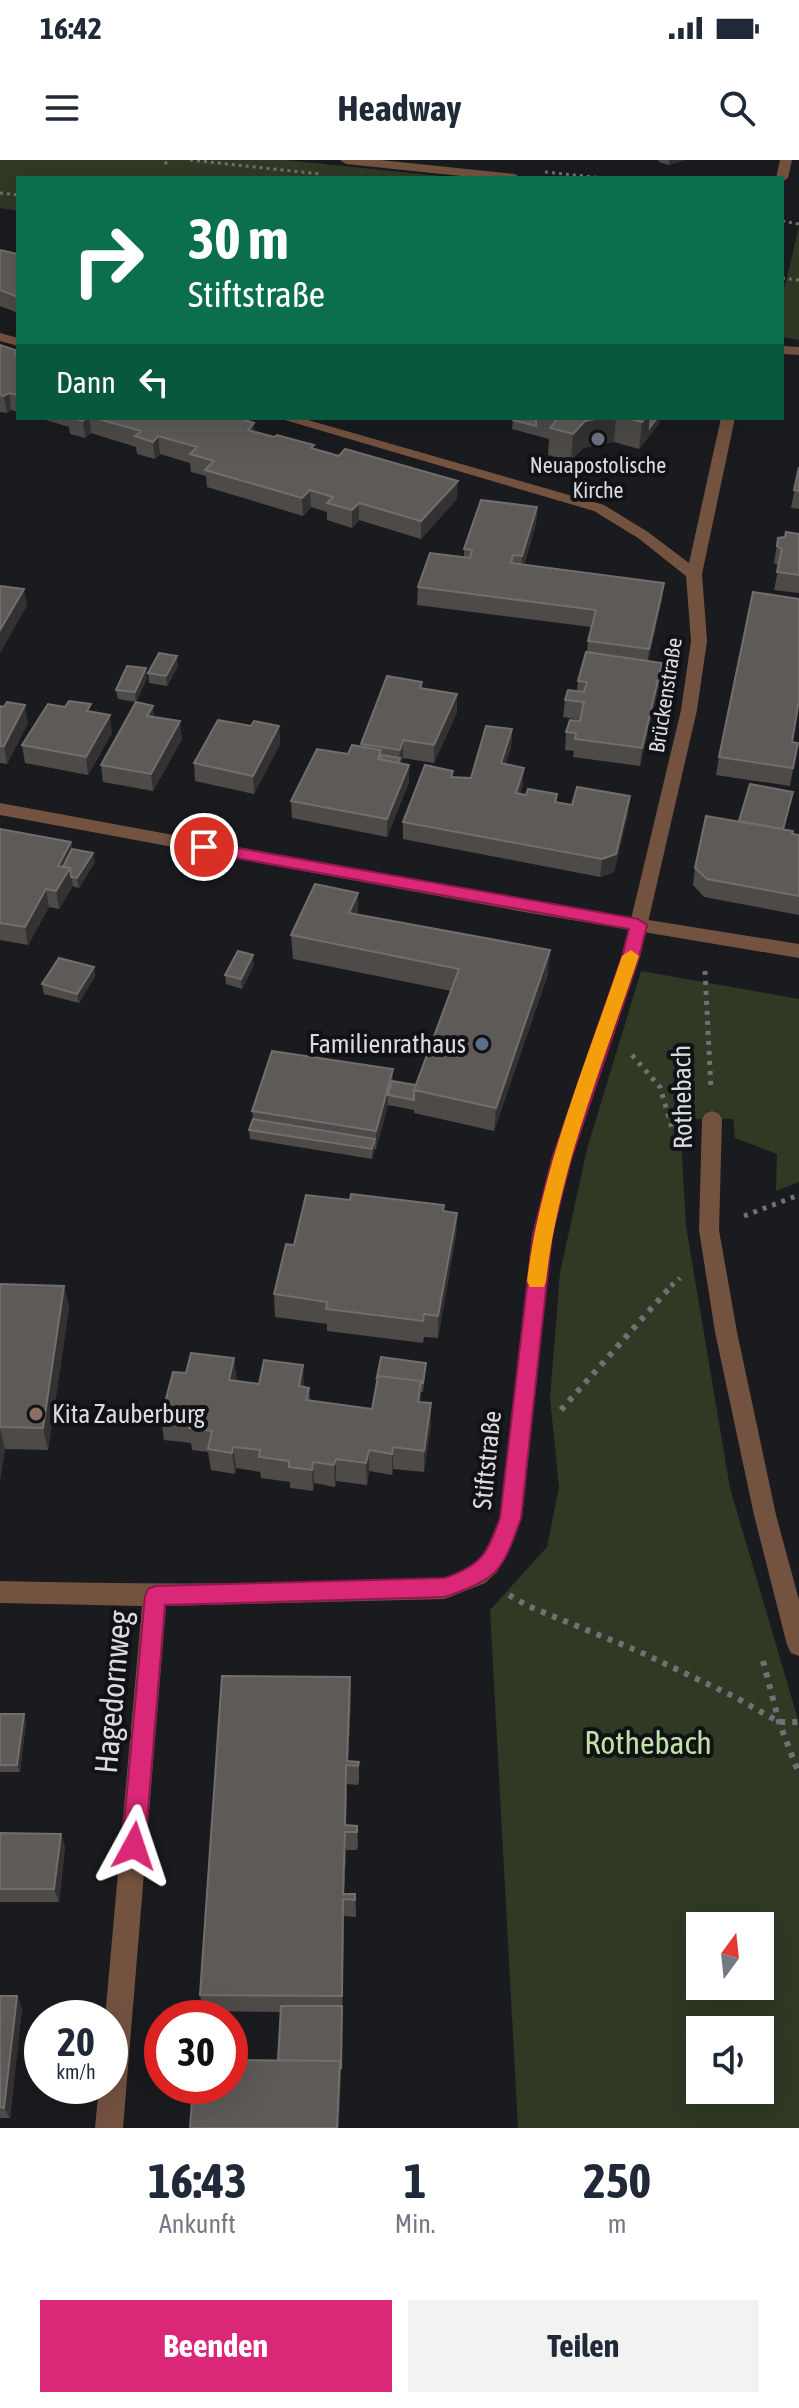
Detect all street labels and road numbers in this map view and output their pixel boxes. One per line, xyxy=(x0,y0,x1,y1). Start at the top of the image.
street label: Brückenstraße xyxy=(643,636,687,754)
street label: Rothebach xyxy=(666,1045,698,1149)
street label: Stiftstraße xyxy=(467,1409,507,1511)
street label: Hagedornweg xyxy=(87,1609,138,1775)

